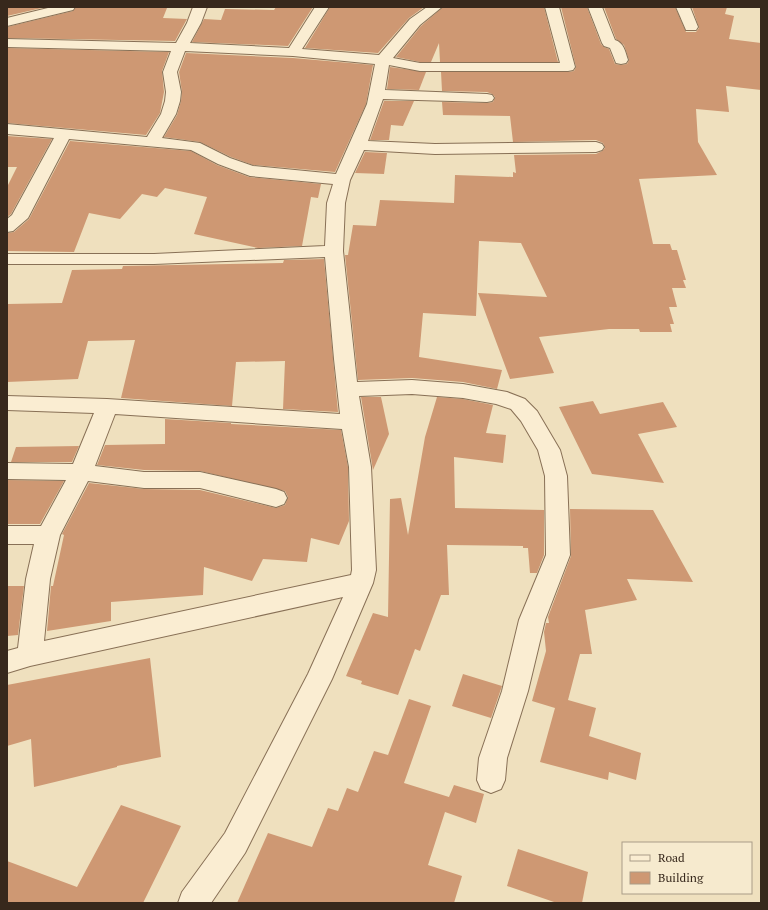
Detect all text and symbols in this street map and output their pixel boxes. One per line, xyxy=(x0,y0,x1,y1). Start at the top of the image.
legend xyxy=(622,842,752,894)
text: Road xyxy=(658,850,685,865)
text: Building xyxy=(658,870,704,885)

